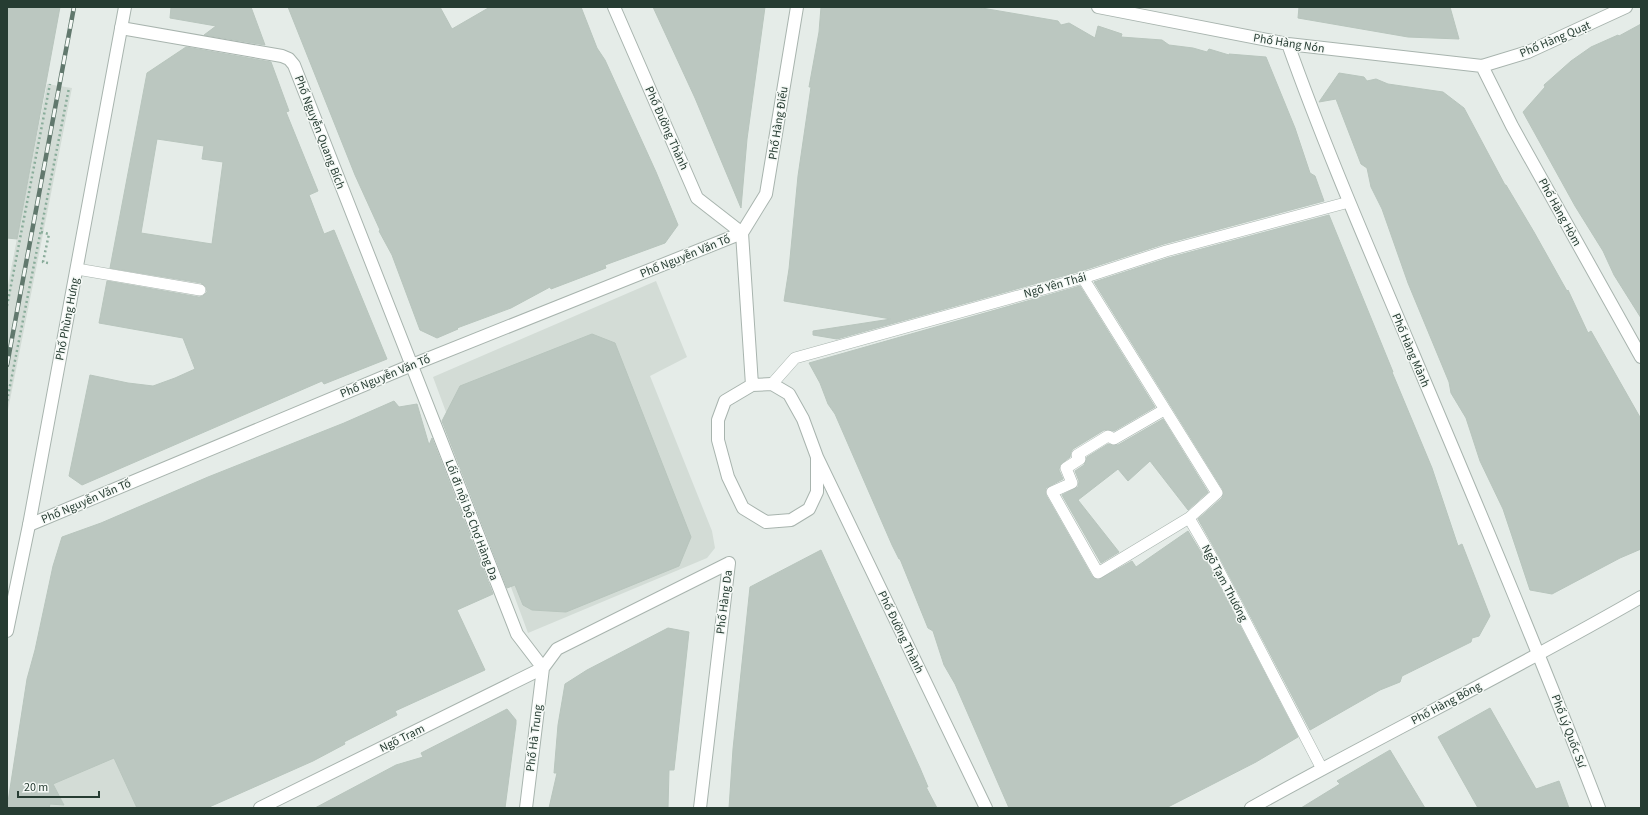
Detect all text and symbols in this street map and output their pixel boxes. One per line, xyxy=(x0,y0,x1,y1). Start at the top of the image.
street label: Phố Hàng Quạt xyxy=(1517,17,1593,62)
street label: Phố Hàng Nón xyxy=(1252,29,1326,58)
street label: Phố Nguyễn Quang Bích xyxy=(290,73,349,192)
street label: Phố Đường Thành xyxy=(640,84,693,173)
street label: Phố Hàng Điếu xyxy=(764,85,793,161)
street label: Phố Hàng Hòm xyxy=(1534,175,1585,249)
street label: Phố Nguyễn Văn Tố xyxy=(637,230,733,282)
street label: Ngõ Yên Thái xyxy=(1022,268,1089,303)
street label: Phố Phùng Hưng xyxy=(51,276,84,362)
street label: Phố Hàng Mành xyxy=(1387,311,1434,390)
street label: Phố Nguyễn Văn Tố xyxy=(337,350,433,402)
street label: Lối đi nội bộ Chợ Hàng Da xyxy=(441,457,502,583)
street label: Phố Nguyễn Văn Tố xyxy=(39,475,134,528)
street label: Ngõ Tạm Thương xyxy=(1197,542,1252,625)
street label: Phố Hàng Da xyxy=(712,569,737,635)
street label: Phố Đường Thành xyxy=(873,588,928,676)
street label: Phố Hàng Bông xyxy=(1408,678,1484,729)
street label: Phố Lý Quốc Sư xyxy=(1547,692,1591,771)
street label: Phố Hà Trung xyxy=(522,703,547,773)
street label: Ngõ Trạm xyxy=(377,720,428,757)
scale bar xyxy=(18,773,99,799)
text: 20 m xyxy=(24,779,48,796)

